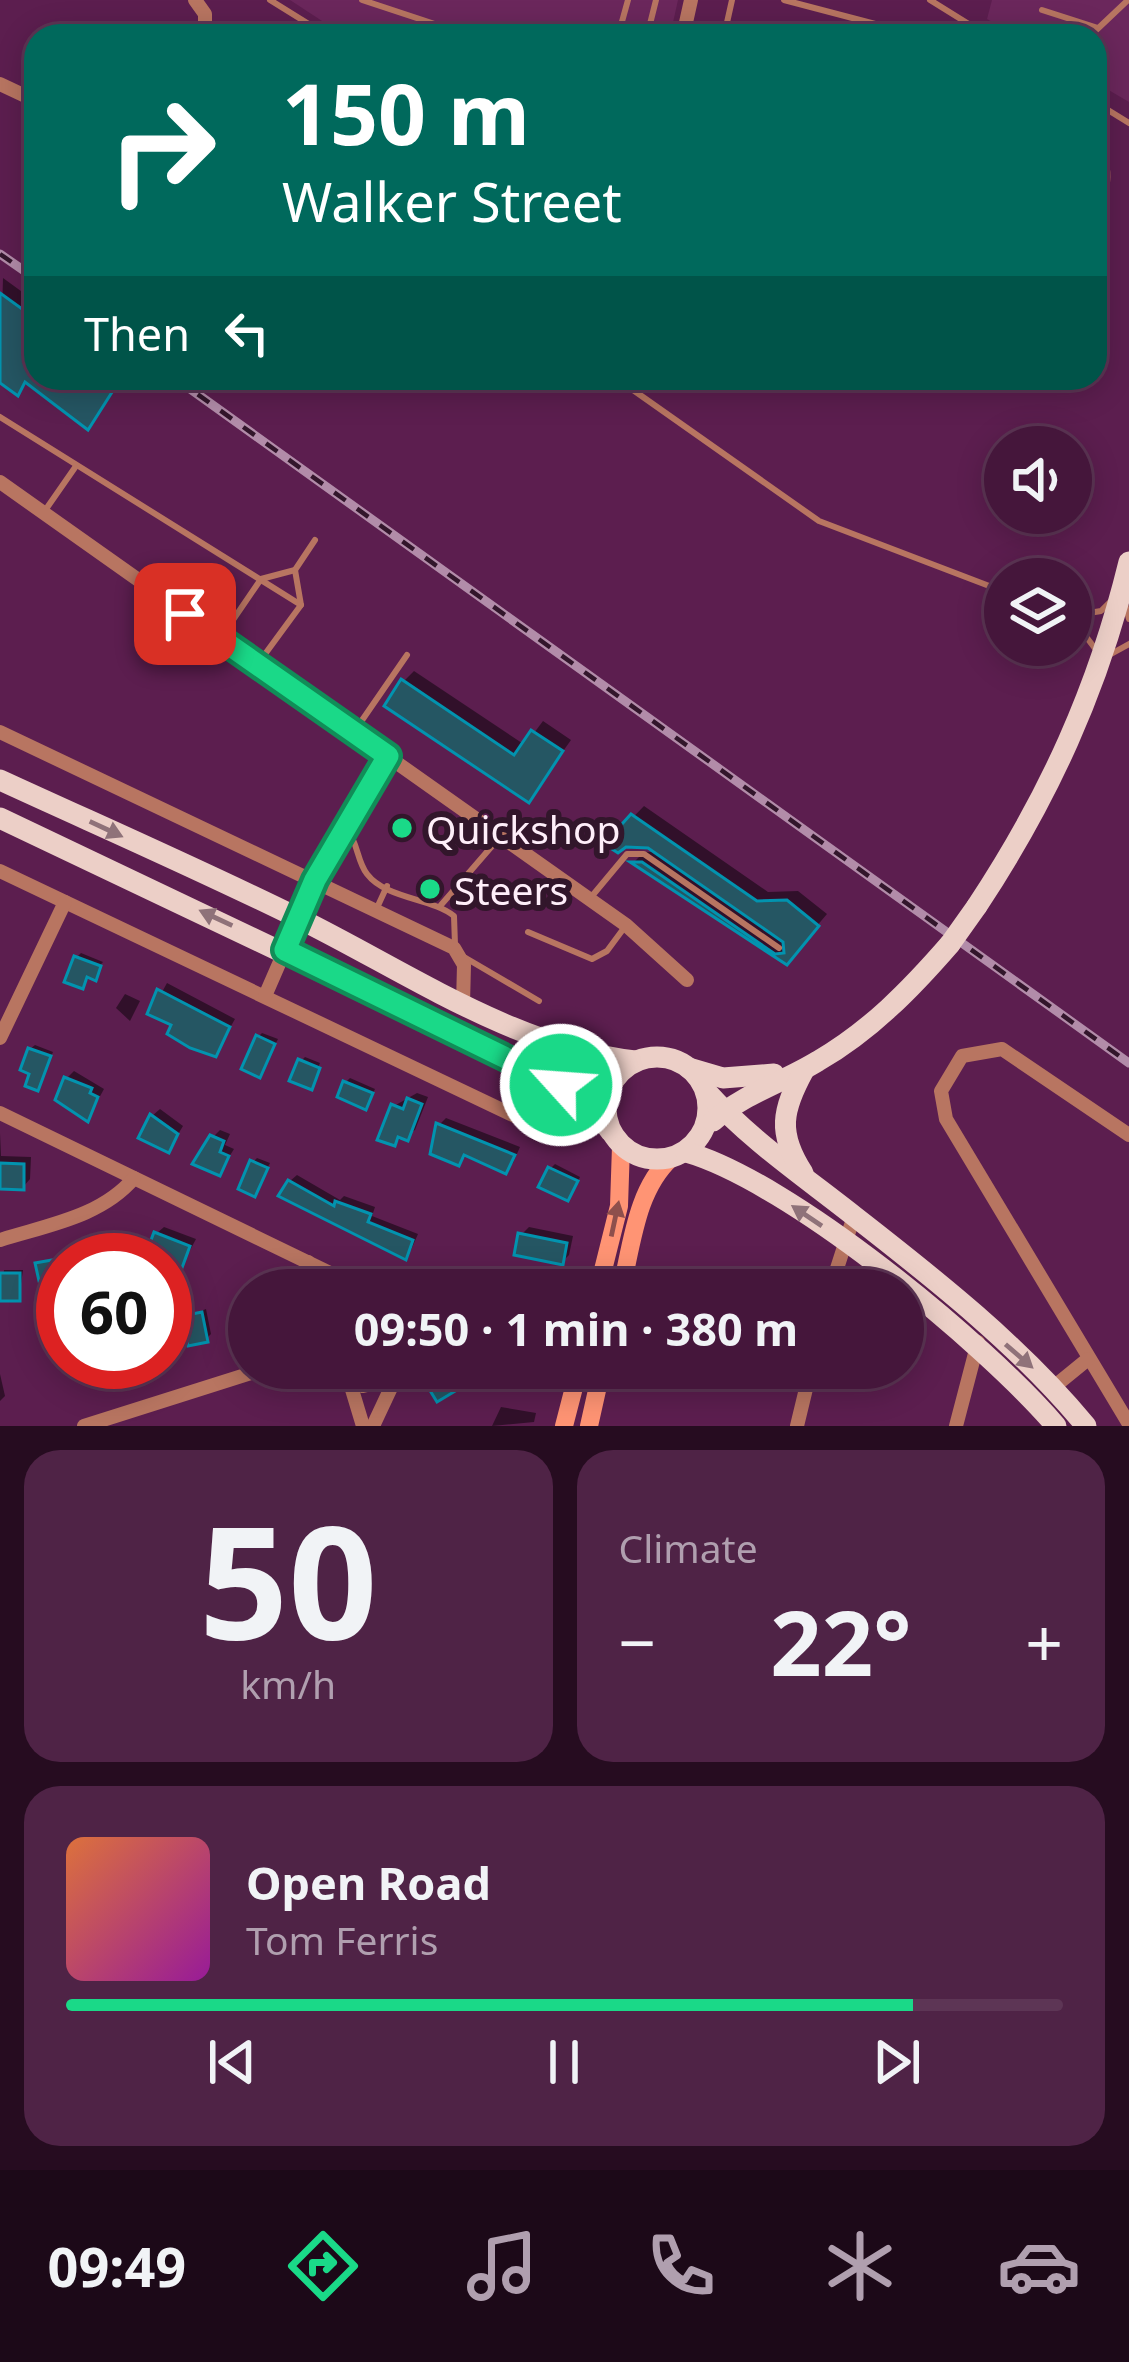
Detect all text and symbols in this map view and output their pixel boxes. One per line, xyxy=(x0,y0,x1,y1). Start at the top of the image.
text: 150 m xyxy=(282,55,530,170)
icon: right xyxy=(84,72,240,228)
text: Walker Street xyxy=(282,164,622,238)
icon: left xyxy=(214,300,280,366)
text: Then xyxy=(84,303,190,364)
map controls xyxy=(984,426,1092,666)
button: sound xyxy=(984,426,1092,534)
button: layers xyxy=(984,558,1092,666)
pin xyxy=(134,563,236,665)
icon: arrive xyxy=(152,581,218,647)
place label: Quickshop xyxy=(426,802,621,855)
marker: Quickshop xyxy=(389,815,415,841)
one-way arrow xyxy=(89,820,124,840)
place label: Steers xyxy=(454,863,568,916)
marker: Steers xyxy=(417,876,443,902)
one-way arrow xyxy=(198,908,233,928)
position arrow xyxy=(498,1022,624,1148)
one-way arrow xyxy=(606,1199,625,1237)
one-way arrow xyxy=(790,1206,823,1228)
speed limit sign: 60 xyxy=(36,1233,192,1389)
text: 09:50 · 1 min · 380 m xyxy=(354,1298,798,1359)
one-way arrow xyxy=(1004,1342,1034,1369)
text: 50 xyxy=(199,1472,377,1685)
text: Climate xyxy=(619,1521,758,1574)
text: 22° xyxy=(770,1580,911,1702)
text: − xyxy=(619,1596,656,1686)
text: + xyxy=(1025,1596,1063,1686)
text: km/h xyxy=(240,1657,336,1710)
text: Open Road xyxy=(246,1852,491,1913)
text: Tom Ferris xyxy=(246,1913,438,1966)
icon: previous xyxy=(199,2029,265,2095)
icon: pause xyxy=(531,2029,597,2095)
icon: next xyxy=(864,2029,930,2095)
icon: directions xyxy=(281,2224,365,2308)
icon: music xyxy=(460,2224,544,2308)
icon: phone xyxy=(639,2224,723,2308)
icon: climate xyxy=(818,2224,902,2308)
icon: car xyxy=(997,2224,1081,2308)
text: 09:49 xyxy=(48,2229,186,2303)

